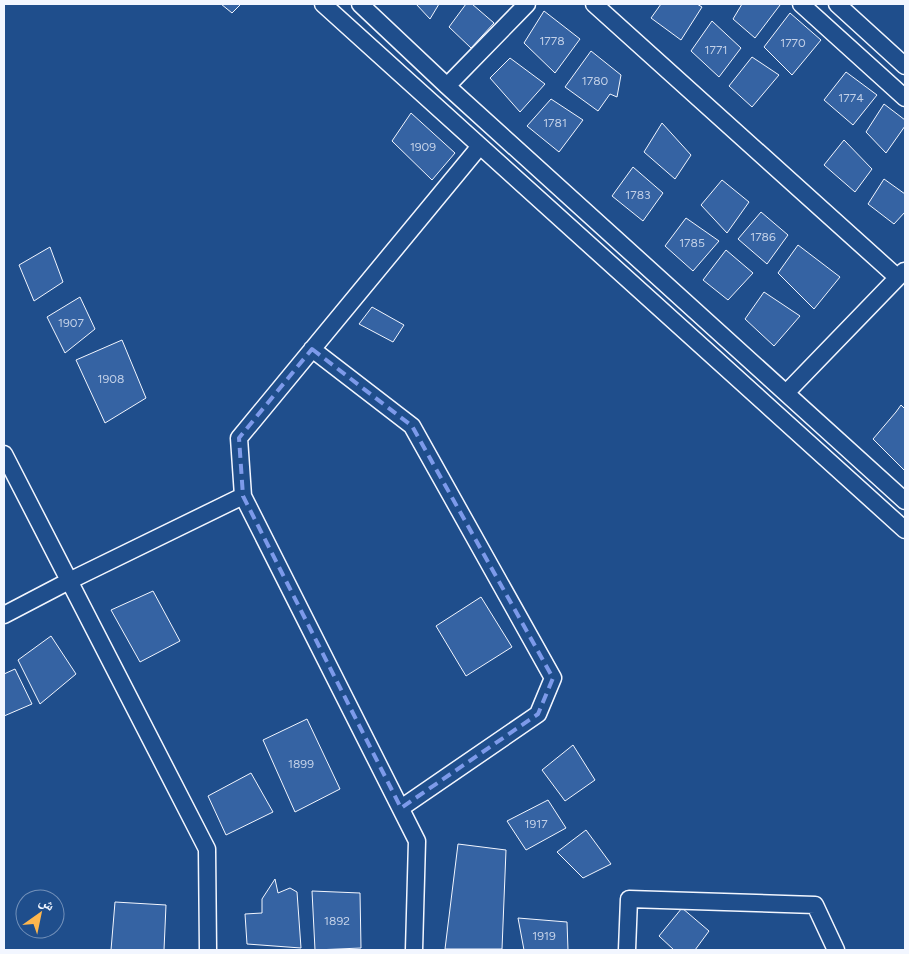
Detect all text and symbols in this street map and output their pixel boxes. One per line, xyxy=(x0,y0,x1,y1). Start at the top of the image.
house number: 1778 xyxy=(539,34,565,48)
house number: 1770 xyxy=(780,36,806,50)
house number: 1771 xyxy=(705,43,727,57)
house number: 1780 xyxy=(582,74,609,88)
house number: 1774 xyxy=(838,91,864,105)
house number: 1781 xyxy=(543,116,567,130)
house number: 1909 xyxy=(410,140,436,154)
house number: 1783 xyxy=(625,188,651,202)
house number: 1786 xyxy=(750,230,776,244)
house number: 1785 xyxy=(679,236,705,250)
house number: 1907 xyxy=(58,316,84,330)
house number: 1908 xyxy=(98,372,124,386)
house number: 1899 xyxy=(288,757,314,771)
house number: 1917 xyxy=(524,817,548,831)
north arrow xyxy=(15,889,65,939)
text: ش xyxy=(36,892,58,915)
house number: 1892 xyxy=(324,914,350,928)
house number: 1919 xyxy=(532,929,556,943)

